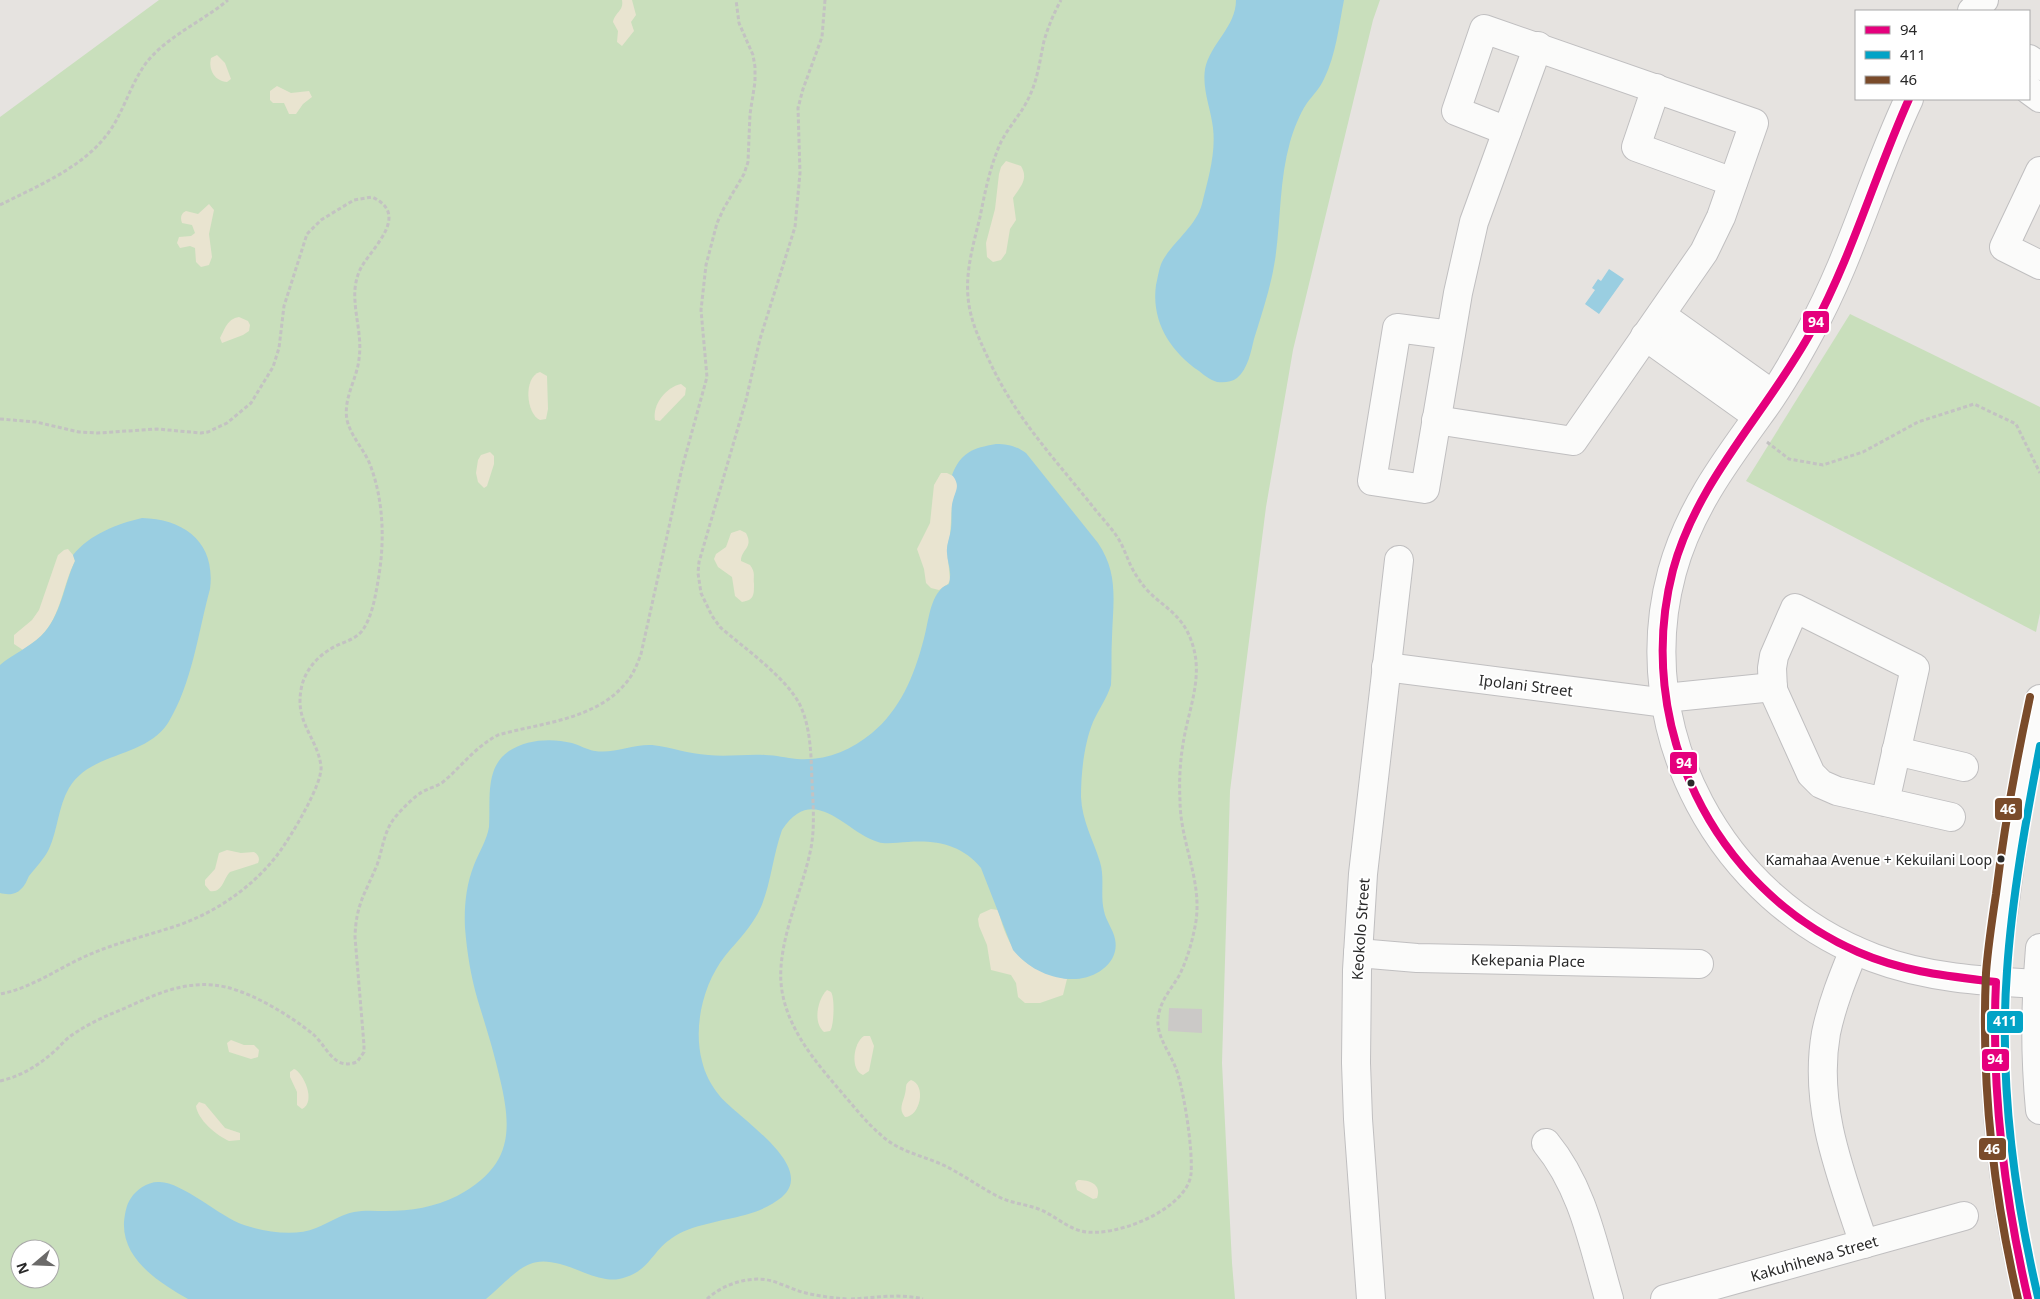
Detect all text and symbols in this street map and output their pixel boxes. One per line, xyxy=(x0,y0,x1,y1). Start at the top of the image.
legend xyxy=(1855,10,2030,100)
text: 94 xyxy=(1900,19,1918,39)
text: 411 xyxy=(1900,44,1926,64)
text: 46 xyxy=(1900,69,1917,89)
line badge: 94 xyxy=(1802,310,1830,334)
text: 94 xyxy=(1808,312,1824,331)
street label: Ipolani Street xyxy=(1478,669,1575,701)
line badge: 94 xyxy=(1669,751,1698,775)
text: 94 xyxy=(1676,753,1692,772)
unlabelled marker xyxy=(1686,778,1696,788)
line badge: 46 xyxy=(1994,797,2023,821)
text: 46 xyxy=(2000,799,2016,818)
place label: Kamahaa Avenue + Kekuilani Loop xyxy=(1766,850,1992,869)
marker: Kamahaa Avenue + Kekuilani Loop xyxy=(1996,854,2006,864)
street label: Keokolo Street xyxy=(1346,877,1374,981)
street label: Kekepania Place xyxy=(1471,949,1585,971)
line badge: 411 xyxy=(1986,1010,2024,1034)
text: 411 xyxy=(1993,1011,2017,1030)
line badge: 94 xyxy=(1981,1048,2010,1072)
text: 94 xyxy=(1987,1049,2003,1068)
line badge: 46 xyxy=(1978,1137,2007,1161)
text: 46 xyxy=(1984,1139,2000,1158)
street label: Kakuhihewa Street xyxy=(1748,1230,1881,1286)
north arrow xyxy=(10,1239,60,1289)
text: N xyxy=(11,1260,33,1277)

